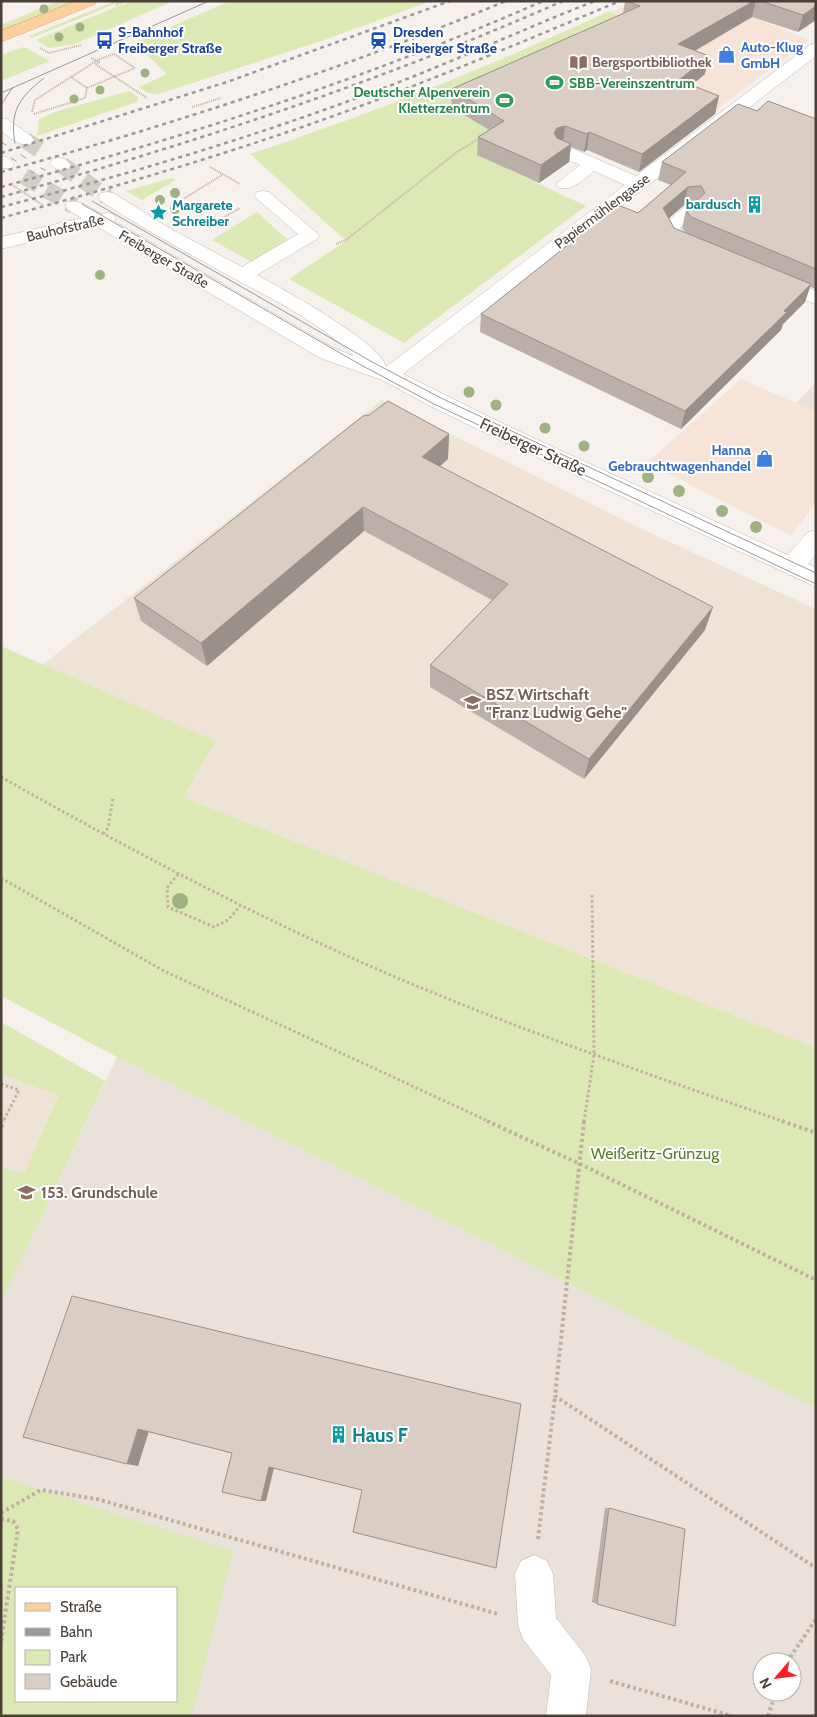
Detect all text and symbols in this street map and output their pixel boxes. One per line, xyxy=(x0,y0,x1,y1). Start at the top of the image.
place label: S-Bahnhof Freiberger Straße xyxy=(118,23,222,57)
place label: Dresden Freiberger Straße xyxy=(393,23,497,57)
bus stop icon: S-Bahnhof Freiberger Straße xyxy=(94,30,114,50)
station icon: Dresden Freiberger Straße xyxy=(369,30,389,50)
place label: Auto-Klug GmbH xyxy=(741,38,803,72)
shop icon: Auto-Klug GmbH xyxy=(717,45,737,65)
library icon: Bergsportbibliothek xyxy=(568,52,588,72)
place label: Bergsportbibliothek xyxy=(592,53,712,71)
sports icon: SBB-Vereinszentrum xyxy=(545,73,565,93)
place label: SBB-Vereinszentrum xyxy=(569,74,695,92)
place label: Deutscher Alpenverein Kletterzentrum xyxy=(353,83,490,117)
sports icon: Deutscher Alpenverein Kletterzentrum xyxy=(494,90,514,110)
street label: Papiermühlengasse xyxy=(551,169,653,253)
building icon: bardusch xyxy=(745,194,765,214)
place label: bardusch xyxy=(686,195,741,213)
place label: Margarete Schreiber xyxy=(172,196,233,230)
place icon: Margarete Schreiber xyxy=(148,203,168,223)
street label: Bauhofstraße xyxy=(24,210,106,246)
street label: Freiberger Straße xyxy=(116,226,212,292)
street label: Freiberger Straße xyxy=(477,414,589,480)
place label: Hanna Gebrauchtwagenhandel xyxy=(608,441,751,475)
shop icon: Hanna Gebrauchtwagenhandel xyxy=(755,448,775,468)
place label: BSZ Wirtschaft "Franz Ludwig Gehe" xyxy=(486,685,627,722)
school or university icon: BSZ Wirtschaft "Franz Ludwig Gehe" xyxy=(462,693,482,713)
park label: Weißeritz-Grünzug xyxy=(591,1144,720,1163)
school or university icon: 153. Grundschule xyxy=(17,1182,37,1202)
place label: 153. Grundschule xyxy=(41,1183,158,1202)
place label: Haus F xyxy=(352,1424,408,1447)
building icon: Haus F xyxy=(328,1425,348,1445)
legend xyxy=(15,1587,178,1702)
text: Straße xyxy=(60,1598,102,1616)
text: Bahn xyxy=(60,1623,93,1641)
text: Park xyxy=(60,1648,87,1666)
north arrow xyxy=(752,1652,802,1702)
text: Gebäude xyxy=(60,1673,117,1691)
text: N xyxy=(755,1675,776,1692)

